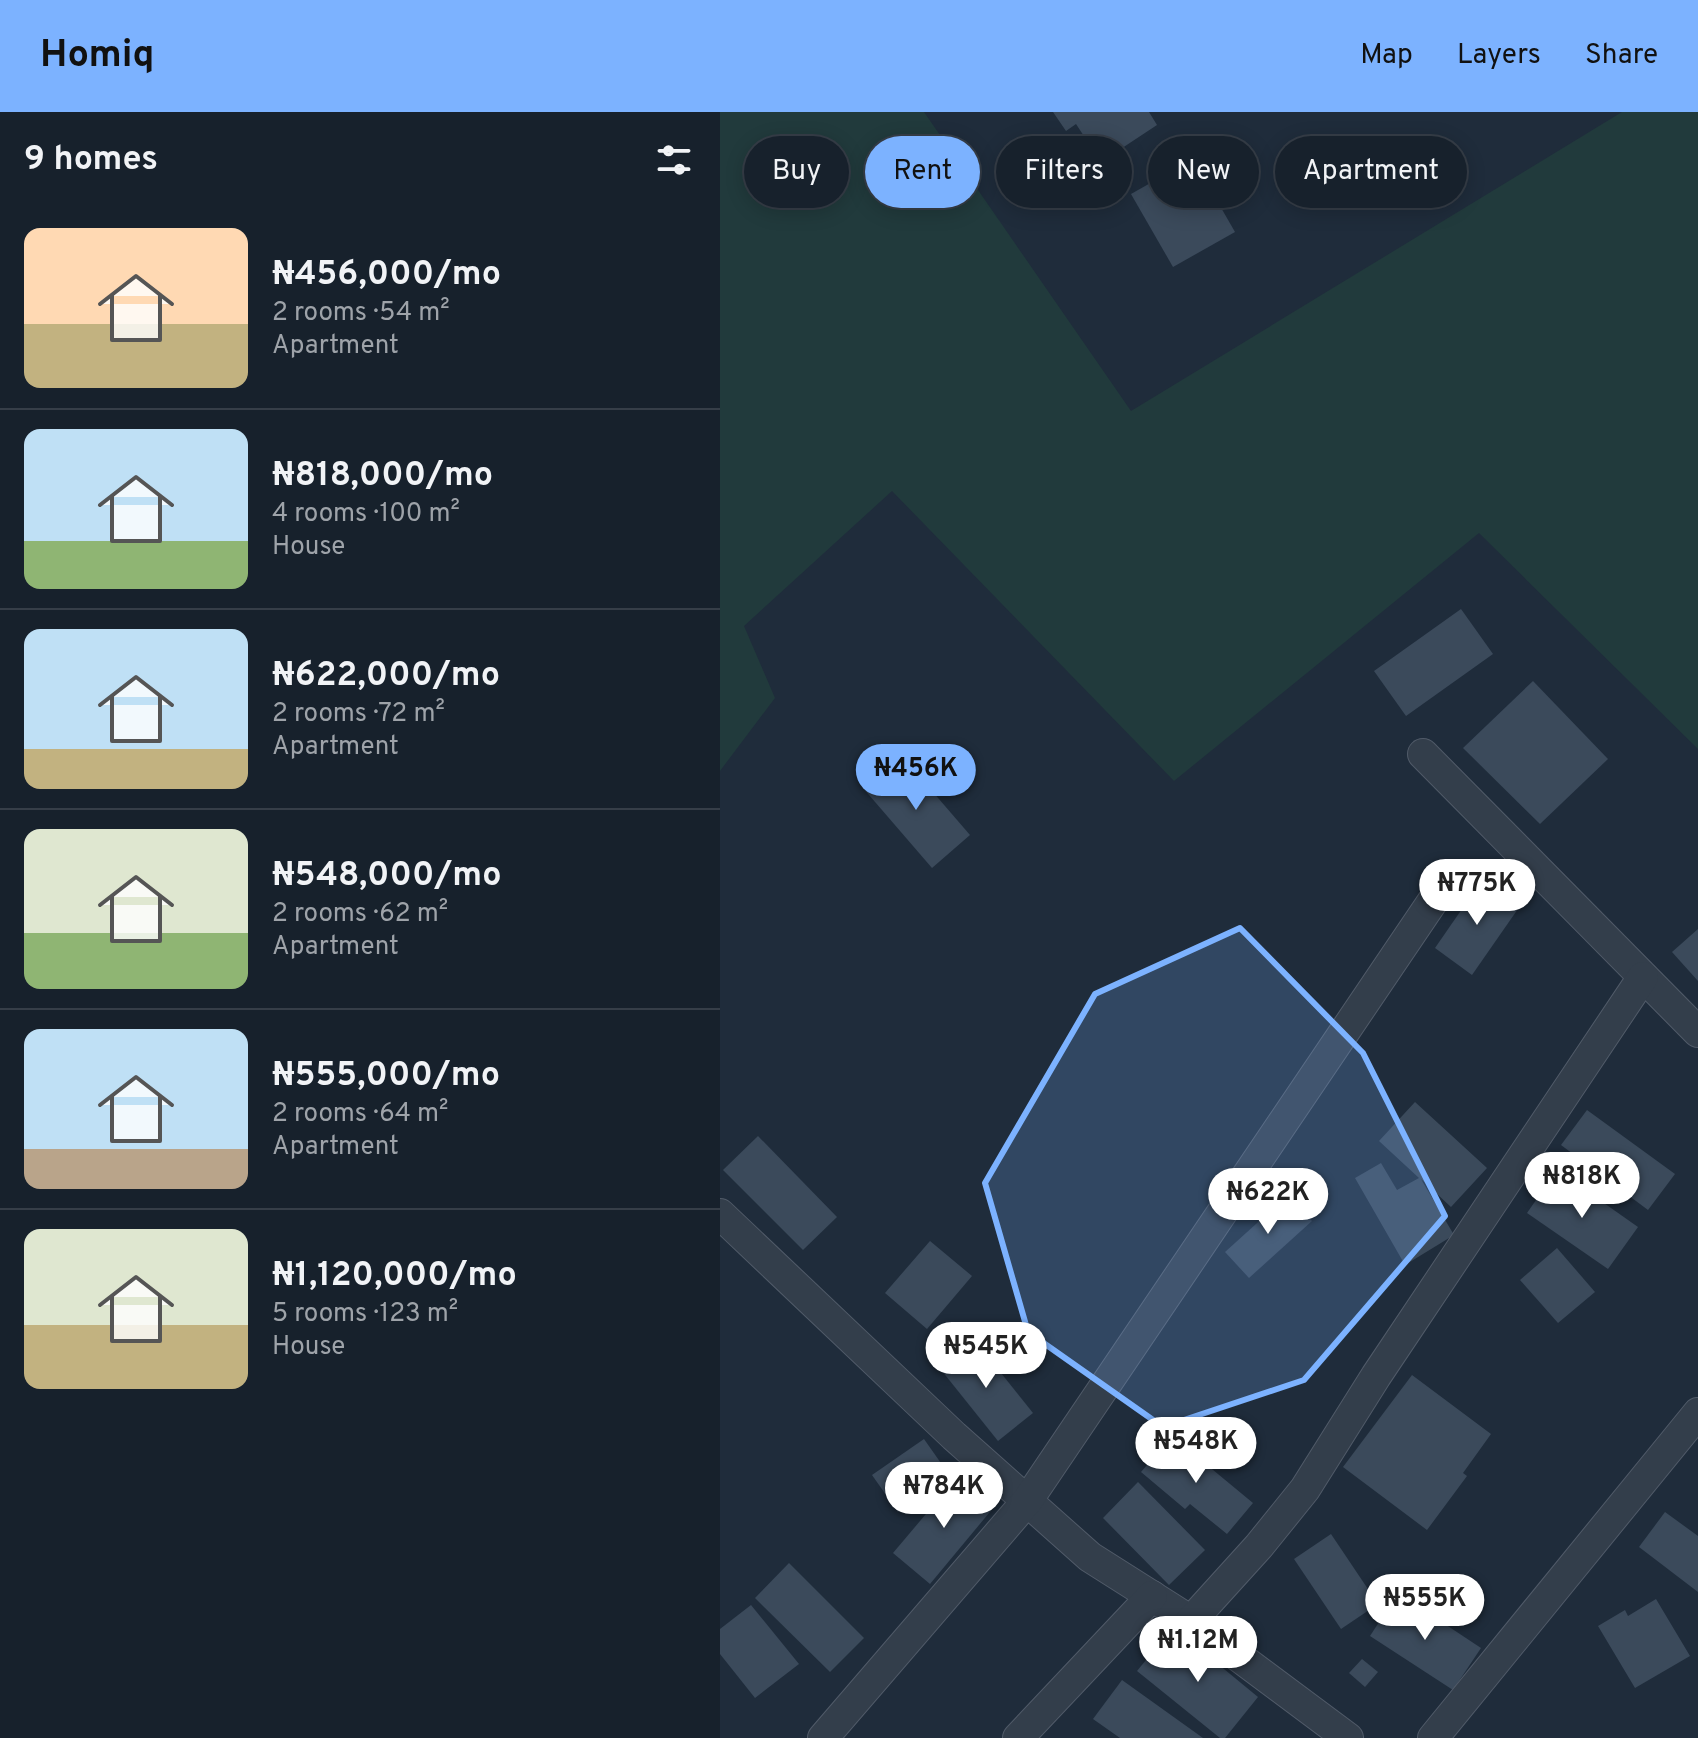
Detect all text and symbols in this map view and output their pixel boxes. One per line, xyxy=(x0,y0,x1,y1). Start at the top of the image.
text: Homiq xyxy=(40,32,155,81)
text: Map xyxy=(1360,38,1413,74)
text: Layers xyxy=(1457,38,1541,74)
text: Share xyxy=(1585,38,1658,74)
chip: Buy xyxy=(744,136,849,208)
chip: Rent xyxy=(865,136,980,208)
chip: Filters xyxy=(996,136,1132,208)
chip: New xyxy=(1148,136,1259,208)
chip: Apartment xyxy=(1275,136,1467,208)
icon: filters xyxy=(652,138,696,182)
text: 9 homes xyxy=(24,139,158,182)
text: ₦456,000/mo xyxy=(272,254,501,297)
icon: home xyxy=(88,260,184,356)
text: 2 rooms · 54 m² xyxy=(272,297,450,330)
text: Apartment xyxy=(272,330,399,363)
text: ₦818,000/mo xyxy=(272,455,493,498)
icon: home xyxy=(88,461,184,557)
text: 4 rooms · 100 m² xyxy=(272,498,460,531)
text: House xyxy=(272,531,345,564)
text: ₦622,000/mo xyxy=(272,655,500,698)
icon: home xyxy=(88,661,184,757)
text: 2 rooms · 72 m² xyxy=(272,698,445,731)
text: Apartment xyxy=(272,731,399,764)
pin: ₦456K xyxy=(860,744,972,812)
text: ₦456K xyxy=(874,753,958,786)
text: ₦548,000/mo xyxy=(272,855,501,898)
pin: ₦775K xyxy=(1421,859,1533,927)
icon: home xyxy=(88,861,184,957)
text: ₦775K xyxy=(1437,868,1517,901)
text: 2 rooms · 62 m² xyxy=(272,898,448,931)
text: Apartment xyxy=(272,931,399,964)
text: ₦555,000/mo xyxy=(272,1055,500,1098)
icon: home xyxy=(88,1061,184,1157)
text: 2 rooms · 64 m² xyxy=(272,1098,448,1131)
text: Apartment xyxy=(272,1131,399,1164)
pin: ₦818K xyxy=(1526,1152,1638,1220)
text: ₦818K xyxy=(1543,1161,1621,1194)
pin: ₦622K xyxy=(1212,1168,1324,1236)
text: ₦622K xyxy=(1226,1177,1310,1210)
text: ₦1,120,000/mo xyxy=(272,1255,517,1298)
icon: home xyxy=(88,1261,184,1357)
text: 5 rooms · 123 m² xyxy=(272,1298,458,1331)
pin: ₦545K xyxy=(930,1322,1042,1390)
text: House xyxy=(272,1331,345,1364)
text: ₦545K xyxy=(944,1331,1028,1364)
pin: ₦548K xyxy=(1140,1417,1252,1485)
text: ₦548K xyxy=(1153,1426,1239,1459)
pin: ₦784K xyxy=(888,1462,1000,1530)
text: ₦784K xyxy=(903,1471,985,1504)
pin: ₦555K xyxy=(1369,1574,1481,1642)
text: ₦555K xyxy=(1383,1583,1467,1616)
pin: ₦1.12M xyxy=(1133,1616,1263,1684)
text: ₦1.12M xyxy=(1157,1625,1239,1658)

